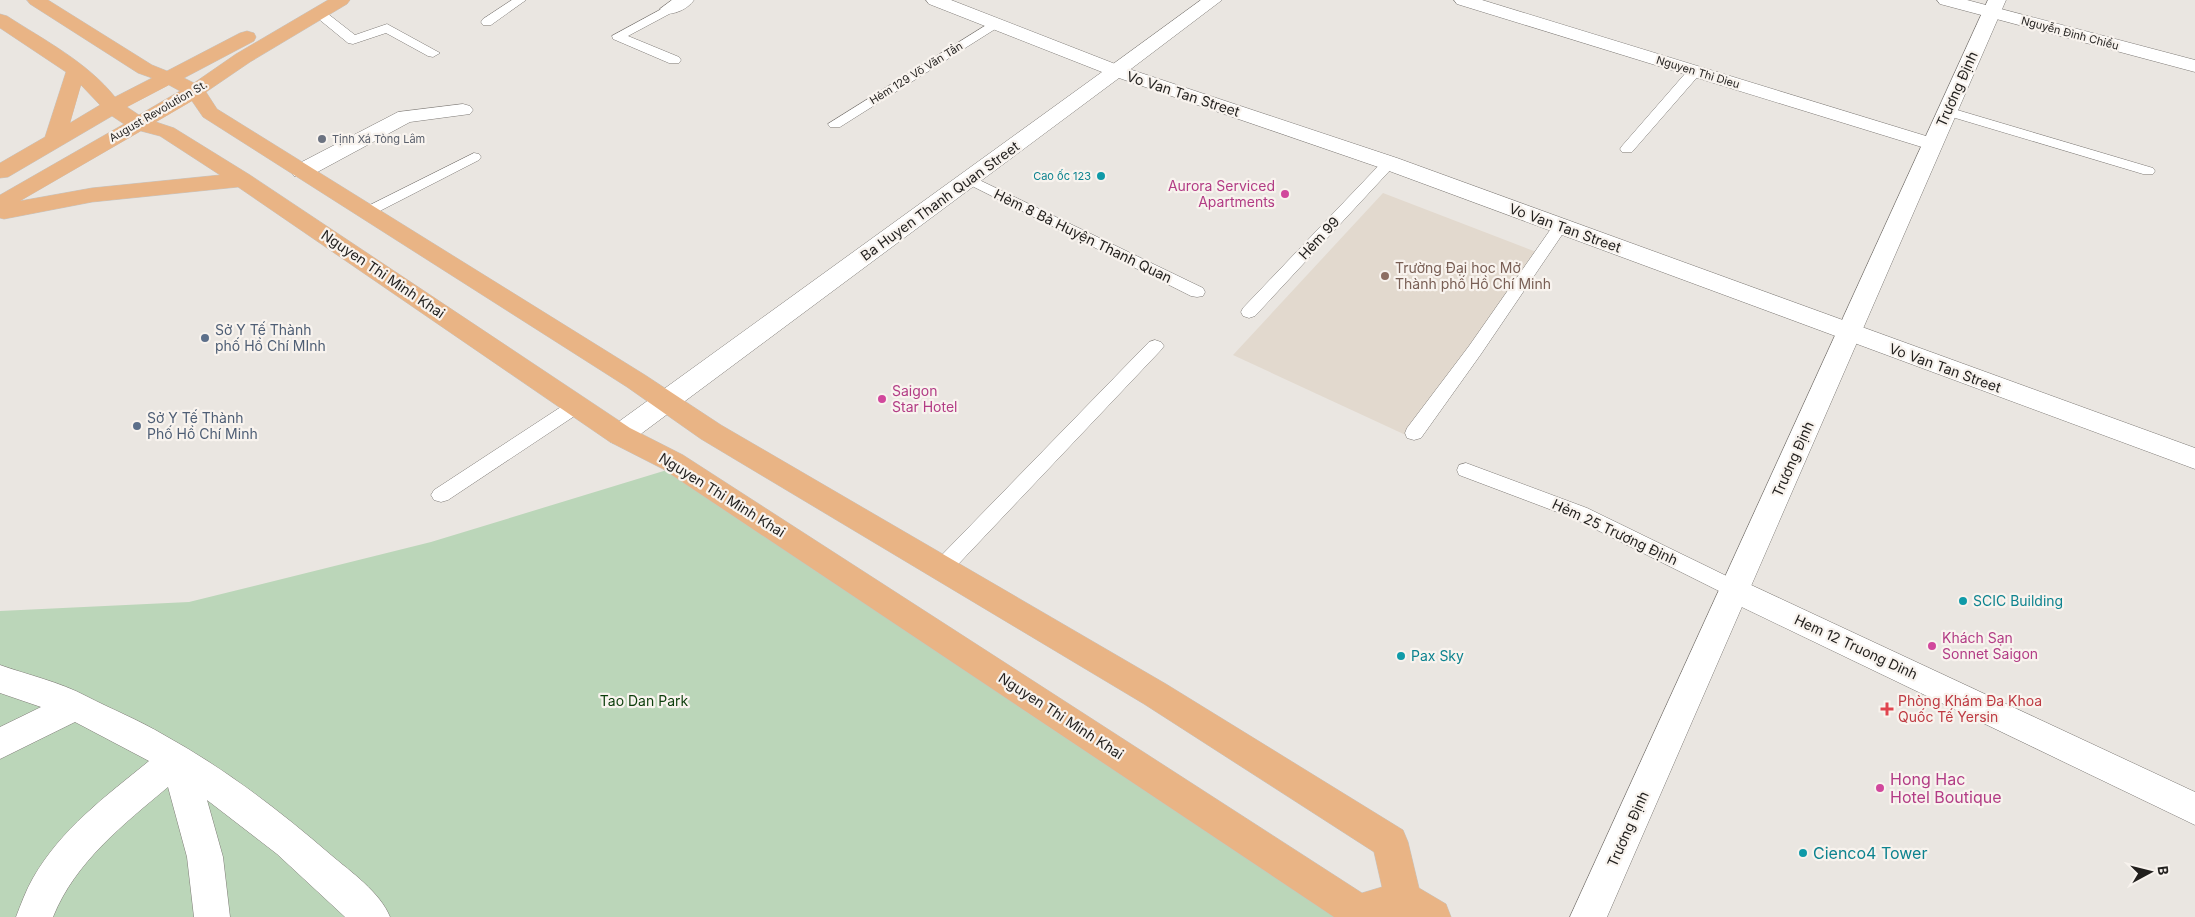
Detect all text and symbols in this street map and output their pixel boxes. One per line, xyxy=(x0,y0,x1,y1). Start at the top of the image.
street label: Nguyễn Đình Chiểu xyxy=(2020,12,2121,53)
street label: Hẻm 129 Võ Văn Tần xyxy=(867,39,965,107)
street label: Trương Định xyxy=(1932,48,1981,129)
street label: Nguyen Thi Dieu xyxy=(1655,53,1741,91)
street label: Vo Van Tan Street xyxy=(1124,67,1242,120)
street label: August Revolution St. xyxy=(106,77,210,145)
place label: Tịnh Xá Tòng Lâm xyxy=(332,132,425,146)
marker: Tịnh Xá Tòng Lâm xyxy=(316,133,328,145)
street label: Ba Huyen Thanh Quan Street xyxy=(857,137,1023,264)
place label: Cao ốc 123 xyxy=(1033,169,1091,183)
marker: Cao ốc 123 xyxy=(1095,170,1107,182)
place label: Aurora Serviced Apartments xyxy=(1168,177,1275,210)
street label: Hẻm 8 Bà Huyện Thanh Quan xyxy=(992,185,1175,286)
marker: Aurora Serviced Apartments xyxy=(1279,188,1291,200)
street label: Vo Van Tan Street xyxy=(1507,199,1624,256)
street label: Hẻm 99 xyxy=(1295,213,1343,263)
street label: Nguyen Thi Minh Khai xyxy=(318,226,448,321)
place label: Trường Đại học Mở Thành phố Hồ Chí Minh xyxy=(1395,259,1551,292)
marker: Trường Đại học Mở Thành phố Hồ Chí Minh xyxy=(1379,270,1391,282)
place label: Sở Y Tế Thành phố Hồ Chí MInh xyxy=(215,321,326,354)
marker: Sở Y Tế Thành phố Hồ Chí MInh xyxy=(199,332,211,344)
street label: Vo Van Tan Street xyxy=(1887,339,2004,396)
place label: Saigon Star Hotel xyxy=(892,382,958,415)
marker: Saigon Star Hotel xyxy=(876,393,888,405)
place label: Sở Y Tế Thành Phố Hồ Chí Minh xyxy=(147,409,258,442)
street label: Trương Định xyxy=(1768,418,1817,499)
marker: Sở Y Tế Thành Phố Hồ Chí Minh xyxy=(131,420,143,432)
street label: Nguyen Thi Minh Khai xyxy=(656,449,788,540)
street label: Hẻm 25 Trương Định xyxy=(1550,495,1681,568)
place label: SCIC Building xyxy=(1973,592,2063,609)
marker: SCIC Building xyxy=(1957,595,1969,607)
street label: Hem 12 Truong Dinh xyxy=(1792,611,1921,683)
place label: Khách Sạn Sonnet Saigon xyxy=(1942,629,2038,662)
marker: Khách Sạn Sonnet Saigon xyxy=(1926,640,1938,652)
place label: Pax Sky xyxy=(1411,647,1464,664)
marker: Pax Sky xyxy=(1395,650,1407,662)
street label: Nguyen Thi Minh Khai xyxy=(996,669,1127,762)
park label: Tao Dan Park xyxy=(600,692,688,709)
place label: Phòng Khám Đa Khoa Quốc Tế Yersin xyxy=(1898,692,2042,725)
marker: Phòng Khám Đa Khoa Quốc Tế Yersin xyxy=(1880,702,1894,716)
place label: Hong Hac Hotel Boutique xyxy=(1890,769,2001,807)
marker: Hong Hac Hotel Boutique xyxy=(1874,782,1886,794)
street label: Trương Định xyxy=(1603,788,1652,869)
place label: Cienco4 Tower xyxy=(1813,843,1927,863)
marker: Cienco4 Tower xyxy=(1797,847,1809,859)
north arrow xyxy=(2125,847,2175,897)
text: B xyxy=(2154,865,2172,876)

